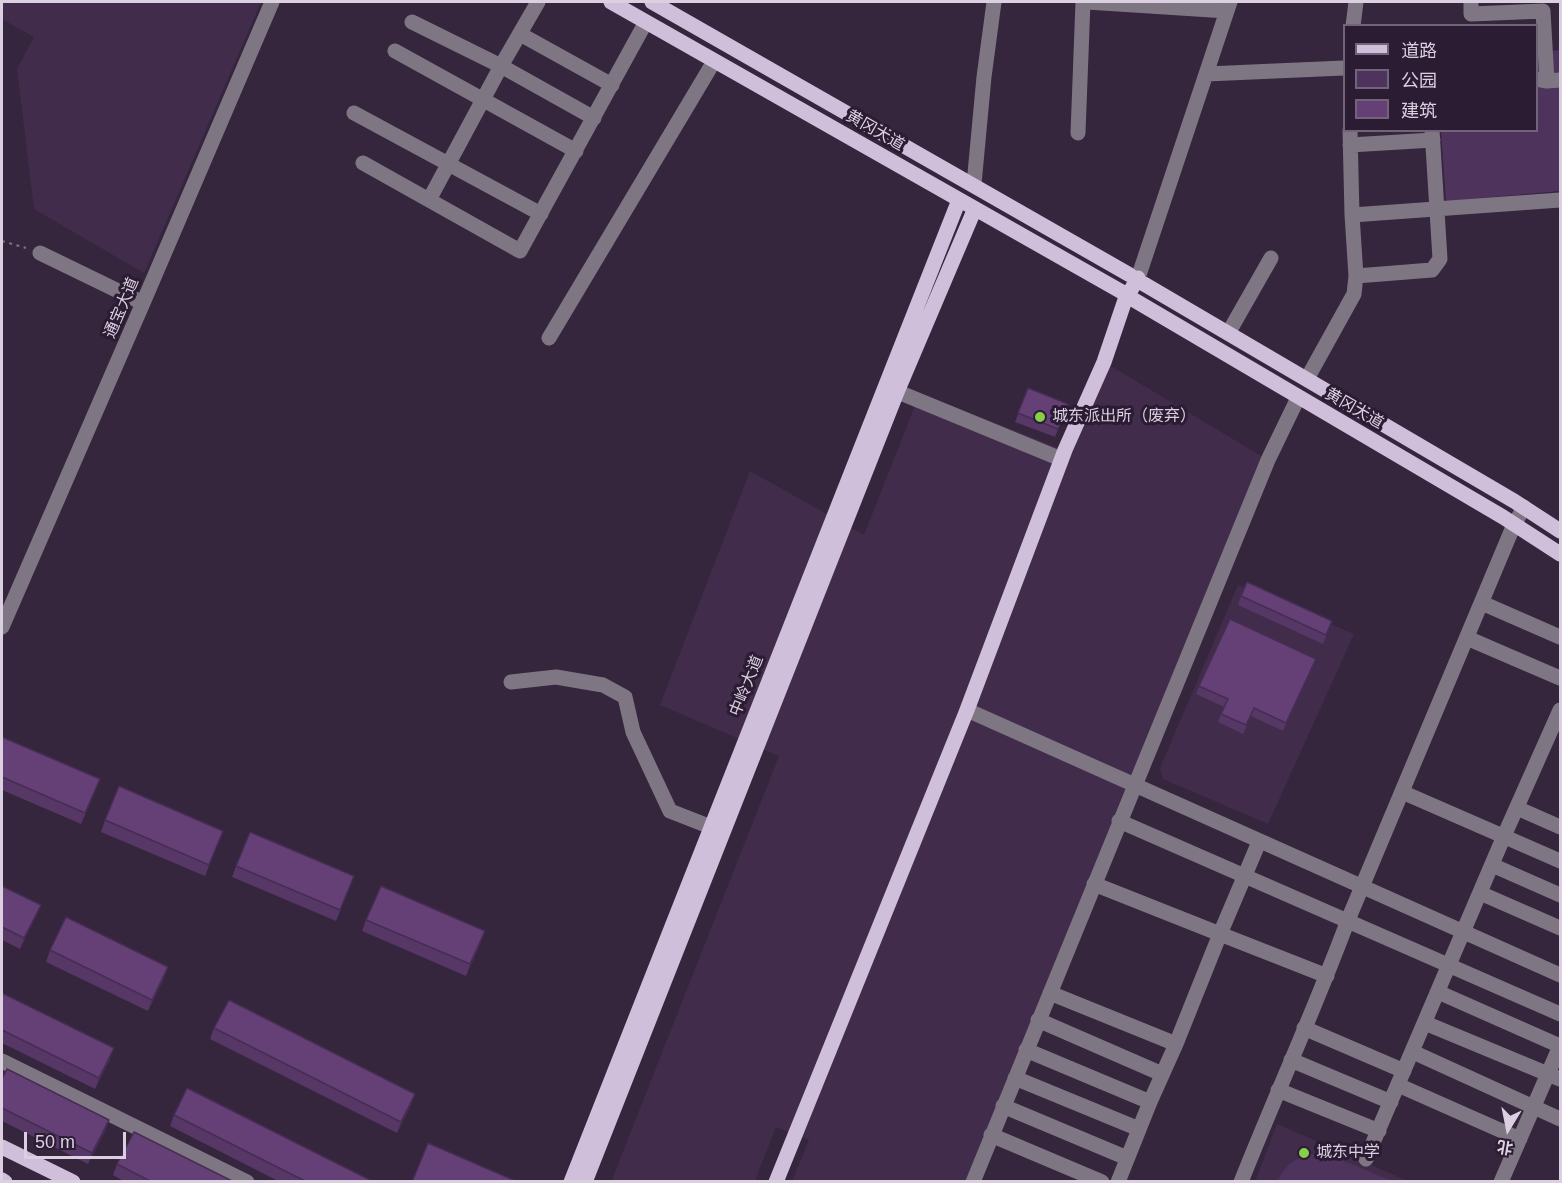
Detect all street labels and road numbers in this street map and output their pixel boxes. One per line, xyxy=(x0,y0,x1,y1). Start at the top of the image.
street label: 黄冈大道 xyxy=(842,107,908,155)
street label: 通宝大道 xyxy=(101,275,143,341)
street label: 黄冈大道 xyxy=(1321,385,1387,433)
street label: 中岭大道 xyxy=(726,653,768,719)

